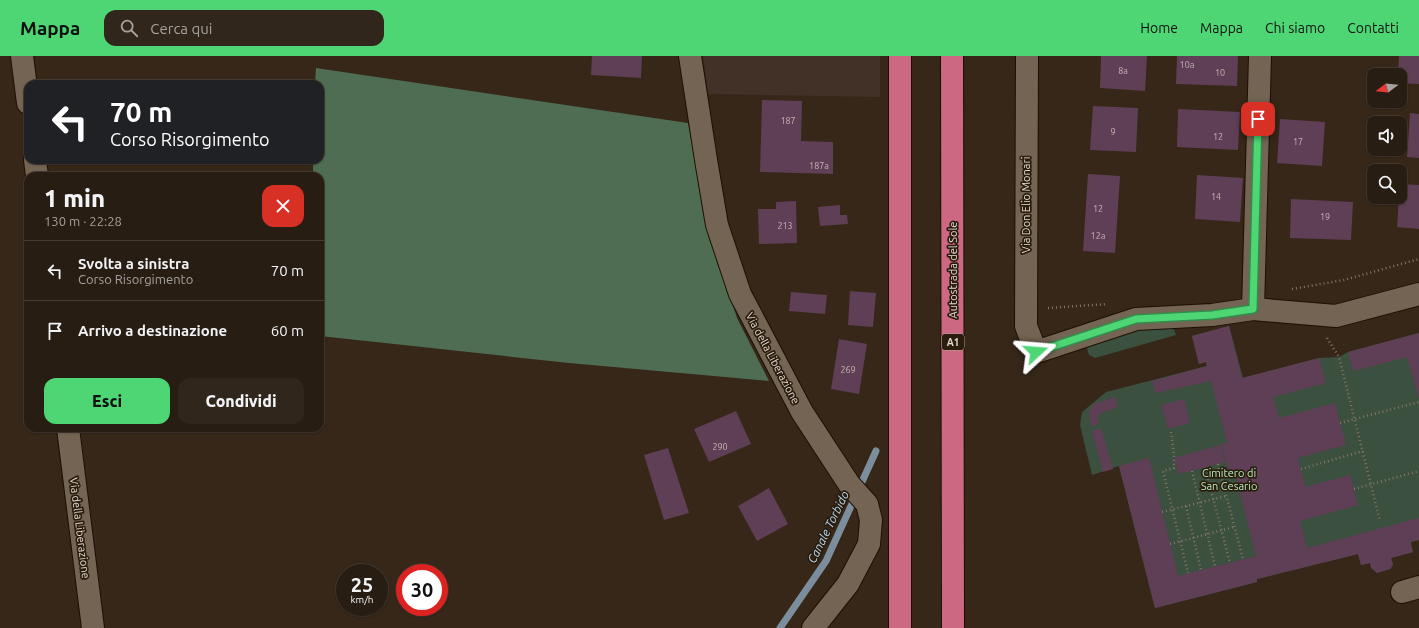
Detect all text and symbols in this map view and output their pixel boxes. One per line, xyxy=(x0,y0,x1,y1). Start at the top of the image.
search box xyxy=(104,10,384,46)
text: Mappa xyxy=(20,17,80,39)
icon: search xyxy=(118,17,140,39)
text: Cerca qui xyxy=(150,20,213,37)
text: Home xyxy=(1140,20,1178,36)
text: Mappa xyxy=(1200,20,1243,36)
text: Chi siamo xyxy=(1265,20,1325,36)
text: Contatti xyxy=(1347,20,1399,36)
house number: 10a xyxy=(1180,60,1194,70)
house number: 8a xyxy=(1118,66,1128,76)
house number: 10 xyxy=(1215,68,1225,78)
north arrow xyxy=(1367,68,1407,108)
map controls xyxy=(1367,68,1407,204)
icon: left xyxy=(44,96,96,148)
text: 70 m xyxy=(110,96,172,127)
pin xyxy=(1241,102,1275,136)
icon: arrive xyxy=(1247,108,1269,130)
house number: 187 xyxy=(780,116,796,126)
button: sound xyxy=(1367,116,1407,156)
house number: 9 xyxy=(1110,127,1116,137)
text: Corso Risorgimento xyxy=(110,129,270,149)
house number: 12 xyxy=(1213,132,1223,142)
house number: 17 xyxy=(1293,137,1303,147)
street label: Via Don Elio Monari xyxy=(1020,157,1032,253)
house number: 187a xyxy=(809,161,829,171)
button: search xyxy=(1367,164,1407,204)
text: 1 min xyxy=(44,185,105,212)
button: close xyxy=(262,185,304,227)
house number: 14 xyxy=(1211,192,1221,202)
house number: 12 xyxy=(1093,204,1103,214)
house number: 19 xyxy=(1320,212,1330,222)
text: 130 m · 22:28 xyxy=(44,214,122,228)
house number: 213 xyxy=(777,221,793,231)
street label: Autostrada del Sole xyxy=(947,222,959,318)
house number: 12a xyxy=(1091,231,1105,241)
text: Svolta a sinistra xyxy=(78,255,189,272)
icon: left xyxy=(44,260,66,282)
text: 70 m xyxy=(271,262,304,279)
text: Corso Risorgimento xyxy=(78,272,193,286)
street label: Via della Liberazione xyxy=(744,310,802,406)
icon: arrive xyxy=(44,320,66,342)
text: Arrivo a destinazione xyxy=(78,322,227,339)
text: 60 m xyxy=(271,322,304,339)
position arrow xyxy=(1015,331,1057,373)
road number: A1 xyxy=(942,334,964,350)
house number: 269 xyxy=(840,365,856,375)
button: Esci xyxy=(44,378,170,424)
button: Condividi xyxy=(178,378,304,424)
house number: 290 xyxy=(712,442,728,452)
park label: Cimitero di San Cesario xyxy=(1201,467,1257,492)
street label: Via della Liberazione xyxy=(68,477,92,579)
water label: Canale Torbido xyxy=(805,488,851,565)
speed limit sign: 30 xyxy=(396,564,448,616)
text: 25 xyxy=(351,573,373,596)
text: km/h xyxy=(350,594,374,605)

